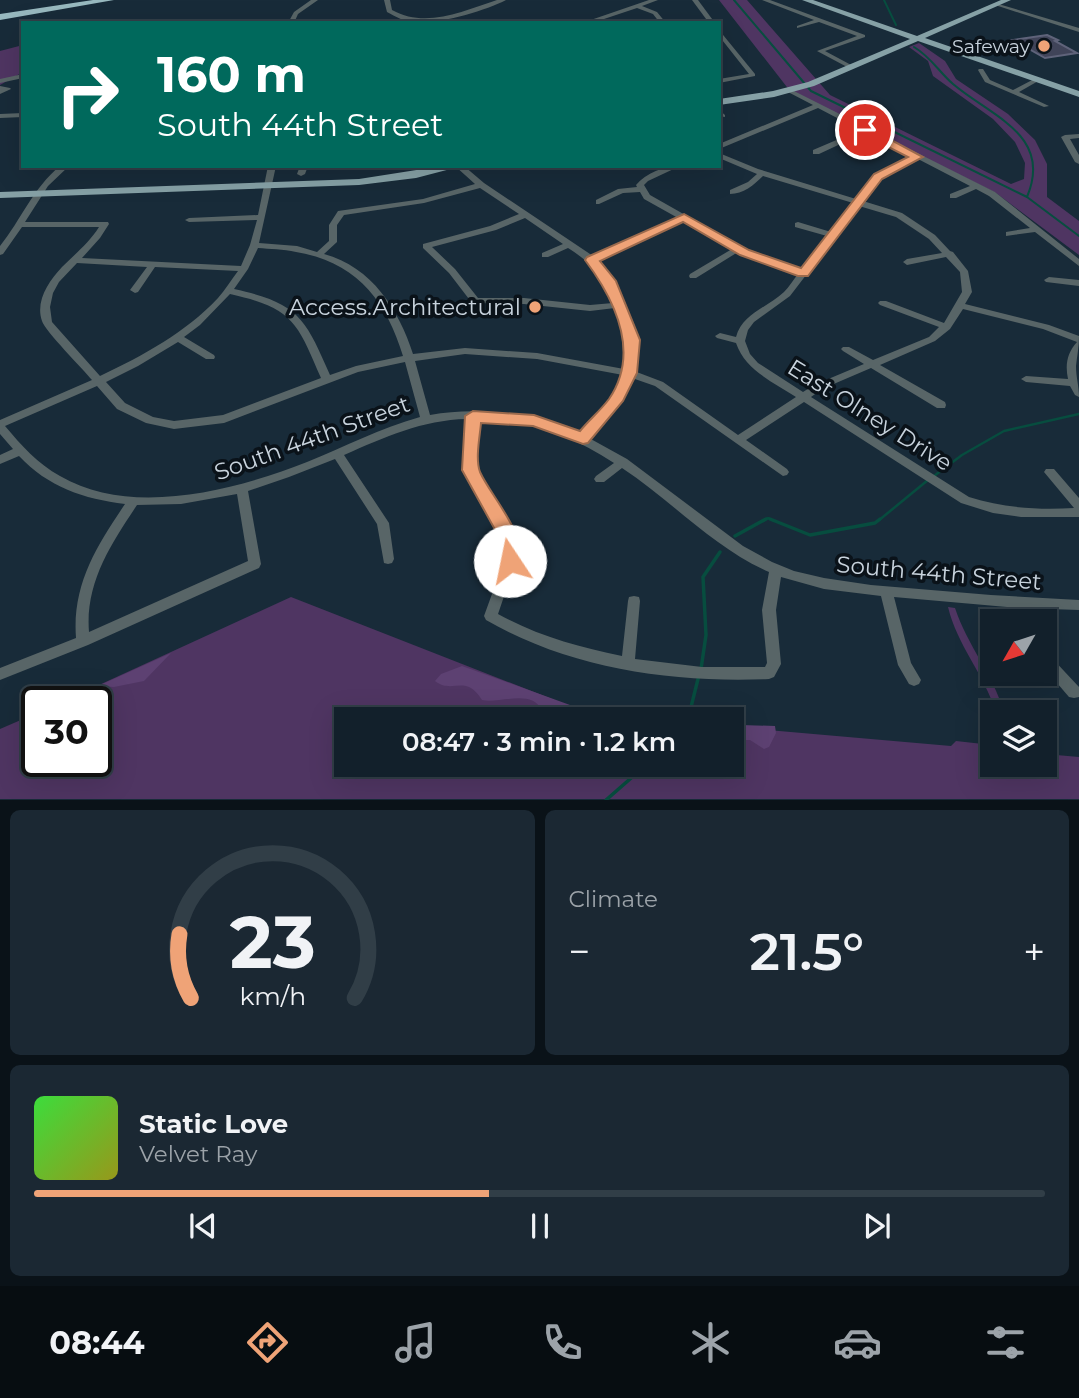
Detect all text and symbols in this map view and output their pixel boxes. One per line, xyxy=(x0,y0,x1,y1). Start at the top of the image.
place label: Safeway xyxy=(952,35,1031,58)
marker: Safeway xyxy=(1036,38,1052,54)
text: 160 m xyxy=(157,45,306,104)
icon: right xyxy=(42,49,133,140)
pin xyxy=(835,100,895,160)
text: South 44th Street xyxy=(157,105,443,144)
icon: arrive xyxy=(846,111,884,149)
place label: Access.Architectural xyxy=(289,293,521,321)
marker: Access.Architectural xyxy=(527,299,543,315)
street label: East Olney Drive xyxy=(782,353,958,477)
street label: South 44th Street xyxy=(211,390,413,486)
position arrow xyxy=(473,524,547,598)
street label: South 44th Street xyxy=(835,550,1043,596)
north arrow xyxy=(980,609,1057,686)
map controls xyxy=(980,609,1057,777)
speed limit sign: 30 xyxy=(21,686,112,777)
button: layers xyxy=(980,700,1057,777)
text: 08:47 · 3 min · 1.2 km xyxy=(402,726,676,758)
text: Climate xyxy=(569,885,658,913)
text: 23 xyxy=(229,899,315,987)
text: 21.5° xyxy=(750,920,864,983)
text: − xyxy=(569,928,590,975)
text: + xyxy=(1023,928,1045,975)
text: km/h xyxy=(239,981,306,1011)
text: Static Love xyxy=(139,1108,288,1140)
text: Velvet Ray xyxy=(139,1140,257,1168)
icon: previous xyxy=(184,1207,222,1245)
icon: pause xyxy=(521,1207,559,1245)
icon: next xyxy=(858,1207,896,1245)
icon: directions xyxy=(243,1318,292,1367)
icon: music xyxy=(391,1318,440,1367)
icon: phone xyxy=(538,1318,587,1367)
icon: climate xyxy=(686,1318,735,1367)
icon: car xyxy=(833,1318,882,1367)
icon: filters xyxy=(981,1318,1030,1367)
text: 08:44 xyxy=(49,1323,145,1362)

